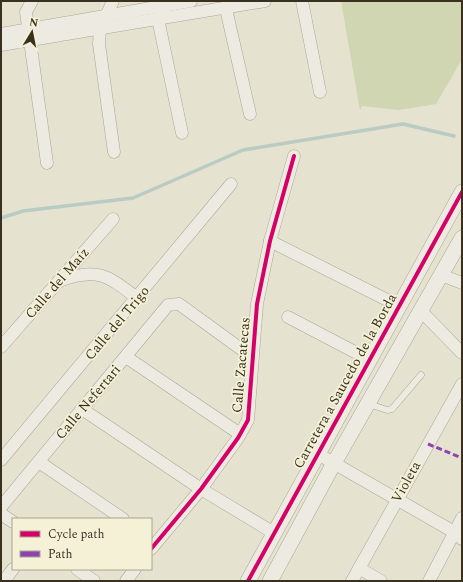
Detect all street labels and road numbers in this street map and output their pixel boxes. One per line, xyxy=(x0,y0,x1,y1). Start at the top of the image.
street label: Calle del Maíz xyxy=(20,242,94,324)
street label: Calle del Trigo xyxy=(79,281,155,365)
street label: Carretera a Saucedo de la Borda xyxy=(288,289,402,472)
street label: Calle Zacatecas xyxy=(226,316,256,414)
street label: Calle Nefertari xyxy=(50,360,126,444)
street label: Violeta xyxy=(386,457,426,507)

